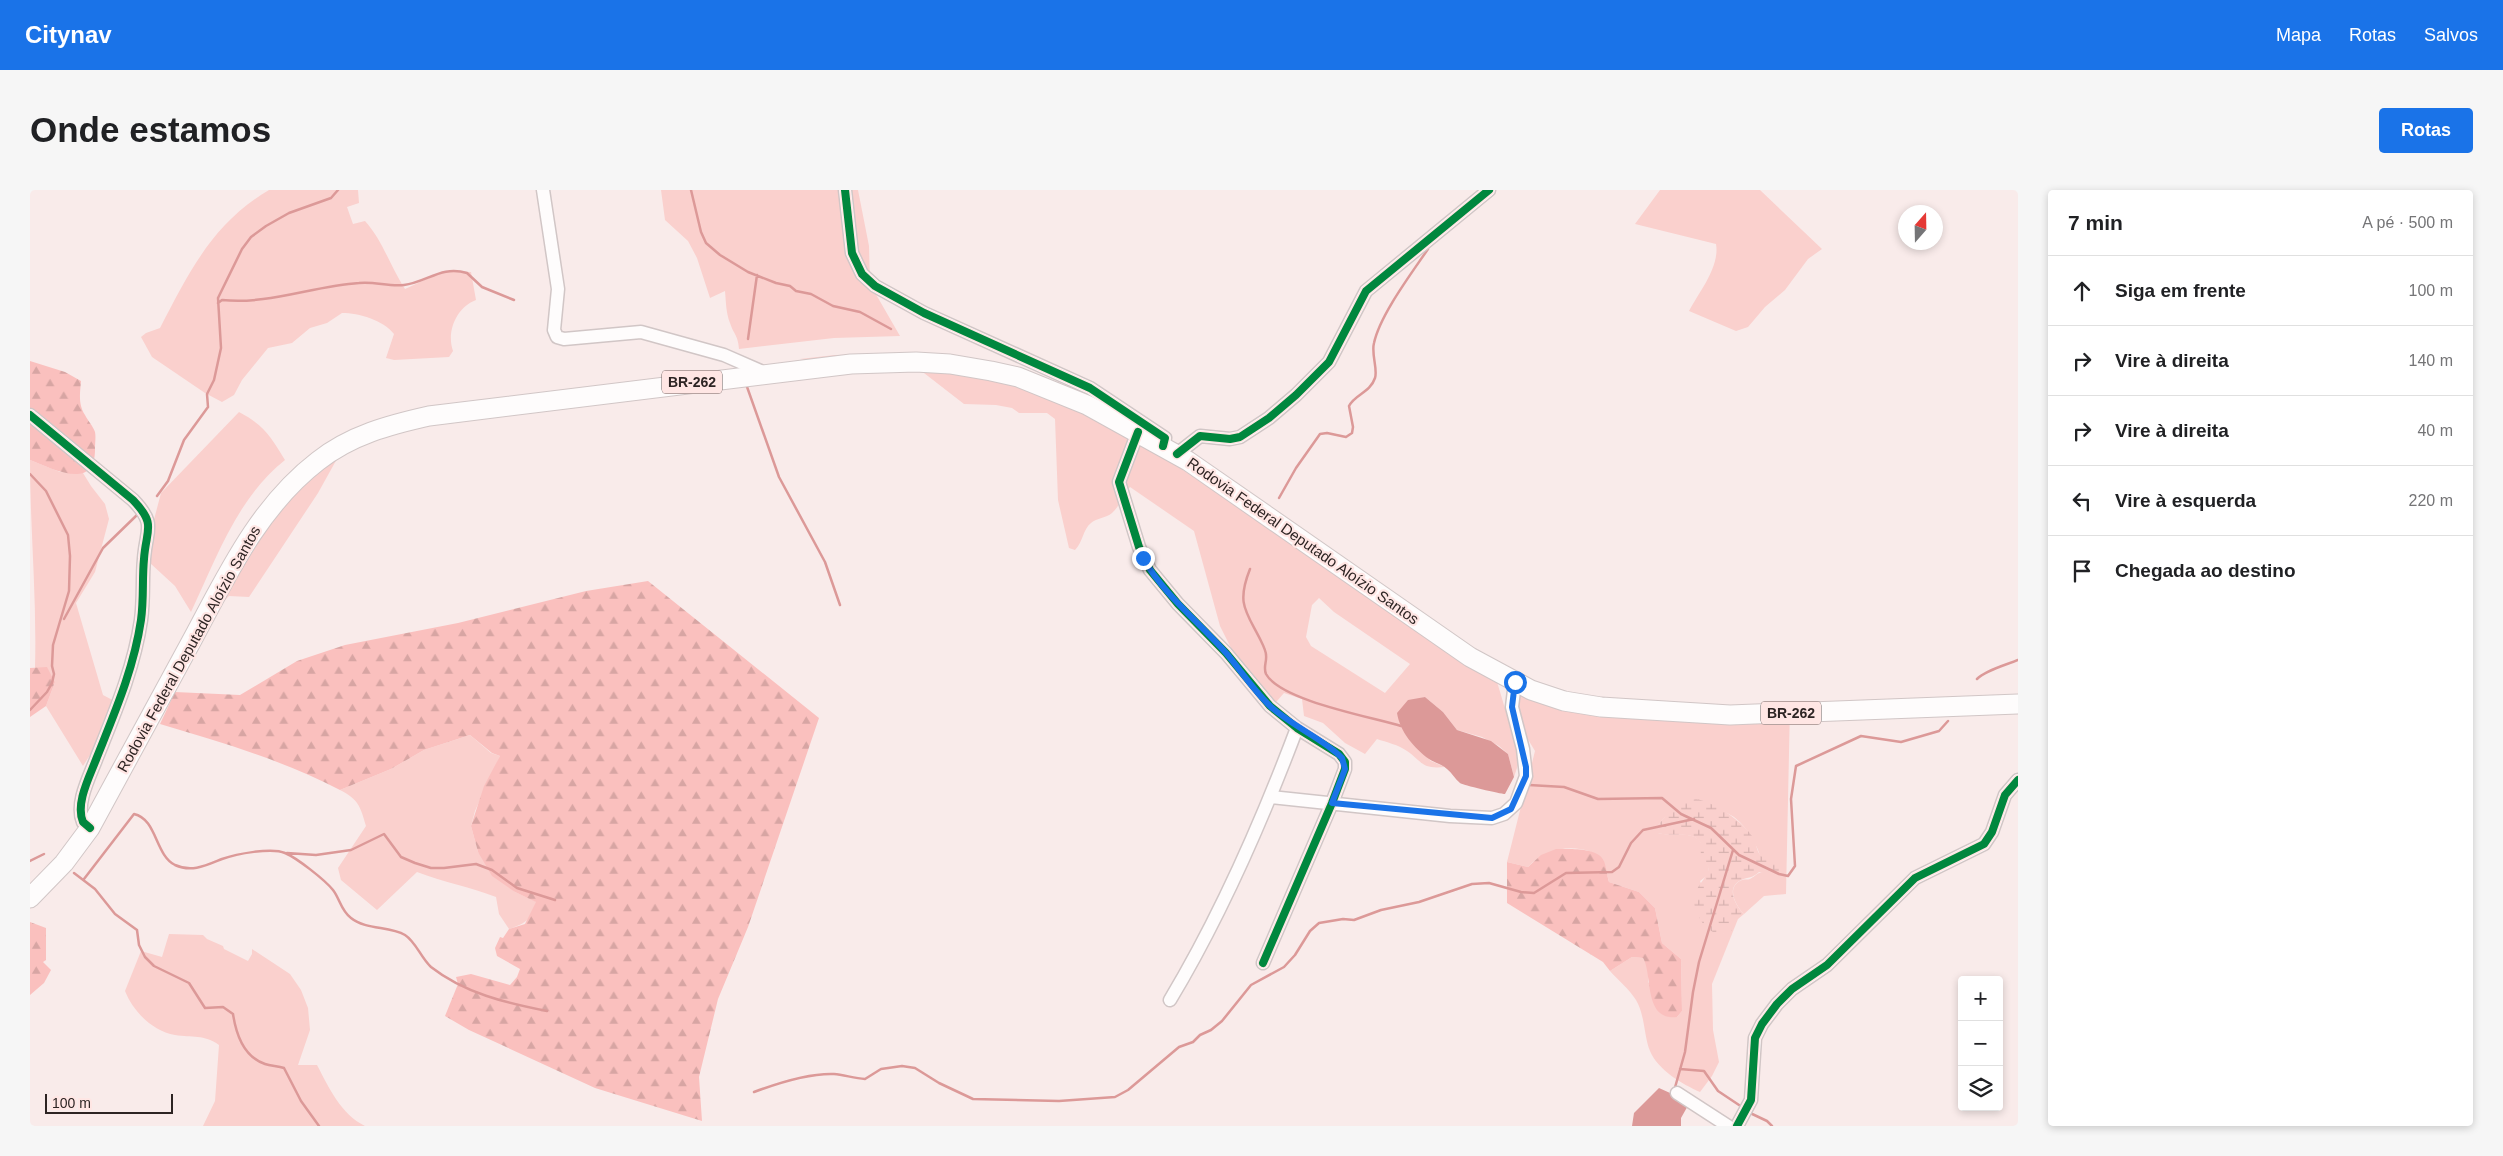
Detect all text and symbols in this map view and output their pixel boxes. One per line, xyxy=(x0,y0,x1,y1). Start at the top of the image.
text: Citynav xyxy=(25,21,112,48)
text: Mapa xyxy=(2276,25,2321,45)
text: Rotas xyxy=(2349,25,2396,45)
text: Salvos xyxy=(2424,25,2478,45)
button: Rotas xyxy=(2379,108,2473,153)
text: Onde estamos xyxy=(30,110,271,149)
north arrow xyxy=(1898,205,1943,250)
text: 7 min xyxy=(2068,211,2123,234)
text: A pé · 500 m xyxy=(2362,214,2453,231)
icon: ahead xyxy=(2068,277,2096,305)
text: Siga em frente xyxy=(2115,280,2246,301)
text: 100 m xyxy=(2409,282,2453,299)
icon: right xyxy=(2068,347,2096,375)
text: Vire à direita xyxy=(2115,350,2229,371)
text: 140 m xyxy=(2409,352,2453,369)
road number: BR-262 xyxy=(662,370,722,393)
icon: right xyxy=(2068,417,2096,445)
text: Vire à direita xyxy=(2115,420,2229,441)
text: 40 m xyxy=(2417,422,2453,439)
street label: Rodovia Federal Deputado Aloízio Santos xyxy=(1184,454,1422,627)
icon: left xyxy=(2068,487,2096,515)
text: Vire à esquerda xyxy=(2115,490,2256,511)
text: 220 m xyxy=(2409,492,2453,509)
street label: Rodovia Federal Deputado Aloízio Santos xyxy=(114,523,264,775)
route end xyxy=(1132,547,1155,570)
icon: arrive xyxy=(2068,557,2096,585)
text: Chegada ao destino xyxy=(2115,560,2296,581)
route start xyxy=(1504,671,1527,694)
road number: BR-262 xyxy=(1761,702,1821,724)
map controls xyxy=(1958,976,2003,1111)
button: + xyxy=(1958,976,2003,1021)
button: − xyxy=(1958,1021,2003,1066)
button: layers xyxy=(1958,1066,2003,1111)
scale bar xyxy=(45,1091,172,1114)
text: 100 m xyxy=(52,1095,91,1111)

